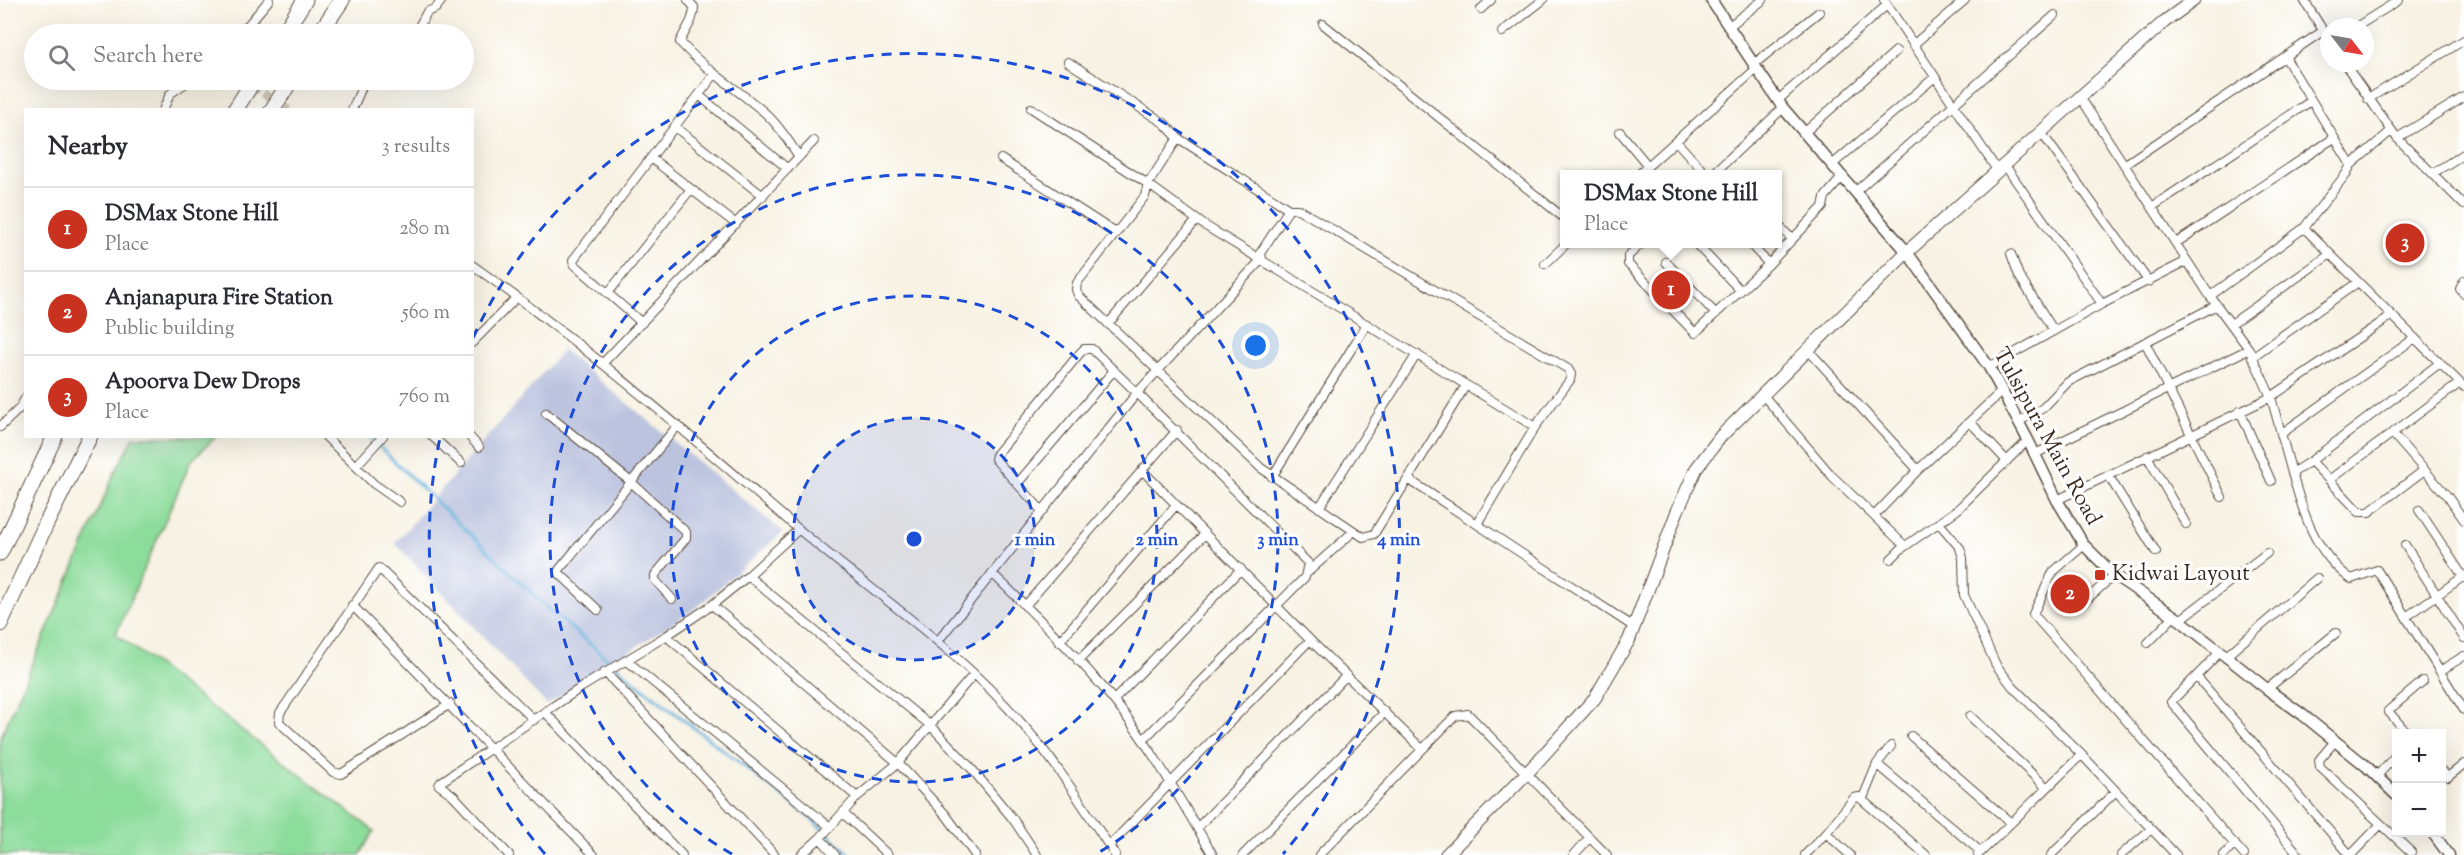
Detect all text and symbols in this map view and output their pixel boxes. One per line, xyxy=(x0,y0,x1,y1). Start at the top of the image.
north arrow xyxy=(2320,18,2374,72)
search box xyxy=(24,24,474,90)
icon: search xyxy=(45,41,78,74)
text: Search here xyxy=(93,41,203,73)
text: Nearby xyxy=(48,129,128,166)
text: 3 results xyxy=(381,133,450,162)
popup xyxy=(1560,170,1782,248)
text: DSMax Stone Hill xyxy=(1584,179,1758,211)
text: DSMax Stone Hill xyxy=(105,199,279,231)
text: Place xyxy=(1584,211,1628,240)
text: 1 xyxy=(64,215,71,244)
text: 280 m xyxy=(399,215,450,244)
pin: 3 xyxy=(2386,220,2424,266)
text: Place xyxy=(105,231,149,260)
pin: 1 xyxy=(1652,268,1690,312)
text: Anjanapura Fire Station xyxy=(105,283,333,315)
text: 2 xyxy=(63,299,72,328)
text: 560 m xyxy=(402,299,450,328)
text: Public building xyxy=(105,315,235,344)
your location xyxy=(1241,331,1270,360)
street label: Tulsipura Main Road xyxy=(1984,342,2108,532)
text: Apoorva Dew Drops xyxy=(105,367,300,399)
text: 3 xyxy=(63,383,72,412)
text: 760 m xyxy=(399,383,450,412)
text: Place xyxy=(105,399,149,428)
text: 1 min xyxy=(1015,528,1056,554)
text: 2 min xyxy=(1136,528,1179,554)
text: 3 min xyxy=(1257,528,1299,554)
text: 4 min xyxy=(1376,528,1421,554)
centre of rings xyxy=(904,529,924,549)
place label: Kidwai Layout xyxy=(2112,559,2250,591)
marker: Kidwai Layout xyxy=(2093,568,2107,582)
pin: 2 xyxy=(2050,572,2090,616)
map controls xyxy=(2392,729,2446,837)
button: + xyxy=(2392,729,2446,783)
button: − xyxy=(2392,783,2446,837)

